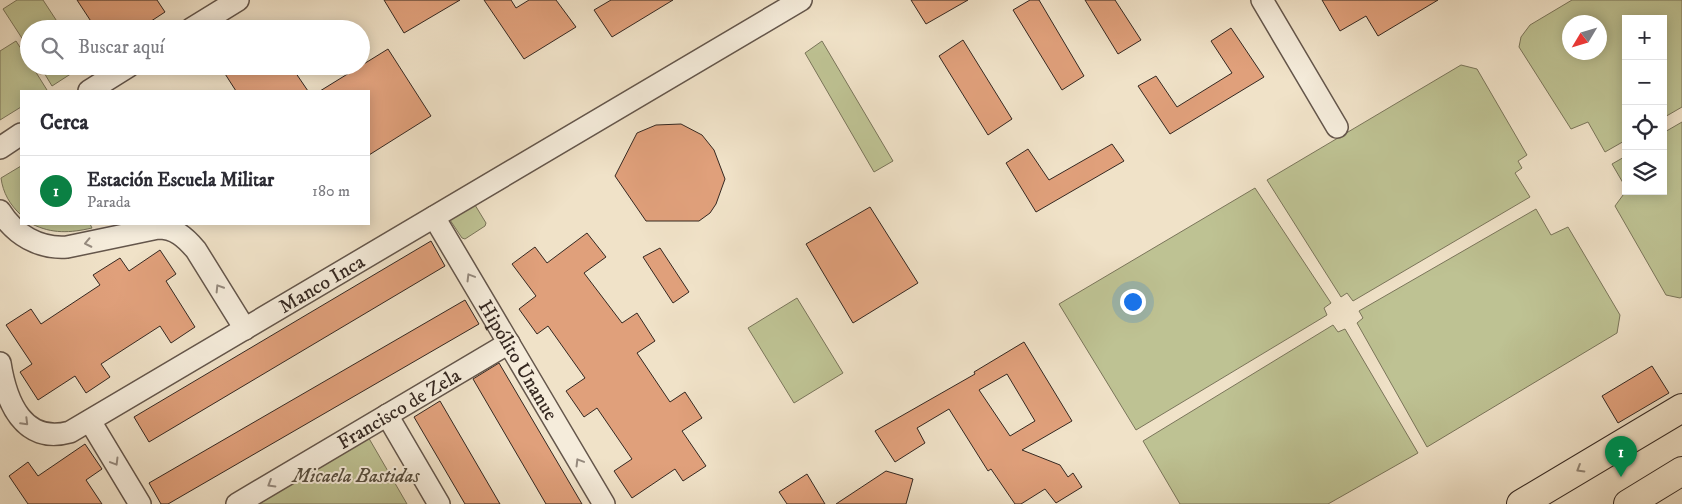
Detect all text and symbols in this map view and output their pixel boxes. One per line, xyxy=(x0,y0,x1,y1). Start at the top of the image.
north arrow xyxy=(1562,15,1607,60)
map controls xyxy=(1622,15,1667,195)
button: + xyxy=(1622,15,1667,60)
search box xyxy=(20,20,370,75)
icon: search xyxy=(38,34,66,62)
text: Buscar aquí xyxy=(78,36,164,59)
button: − xyxy=(1622,60,1667,105)
button: locate xyxy=(1622,105,1667,150)
text: Cerca xyxy=(40,110,88,136)
button: layers xyxy=(1622,150,1667,195)
text: Estación Escuela Militar xyxy=(87,169,274,192)
text: 1 xyxy=(53,181,59,201)
text: 180 m xyxy=(312,181,350,201)
text: Parada xyxy=(87,192,131,212)
one-way arrow xyxy=(83,237,92,248)
street label: Manco Inca xyxy=(275,249,370,320)
one-way arrow xyxy=(466,273,476,282)
one-way arrow xyxy=(216,284,226,293)
your location xyxy=(1120,289,1146,315)
street label: Hipólito Unanue xyxy=(472,296,563,425)
street label: Francisco de Zela xyxy=(333,363,466,456)
one-way arrow xyxy=(20,416,29,425)
pin: 1 xyxy=(1605,436,1637,477)
one-way arrow xyxy=(108,457,118,466)
one-way arrow xyxy=(576,458,586,467)
one-way arrow xyxy=(1576,462,1585,472)
park label: Micaela Bastidas xyxy=(290,464,420,489)
one-way arrow xyxy=(268,477,277,487)

